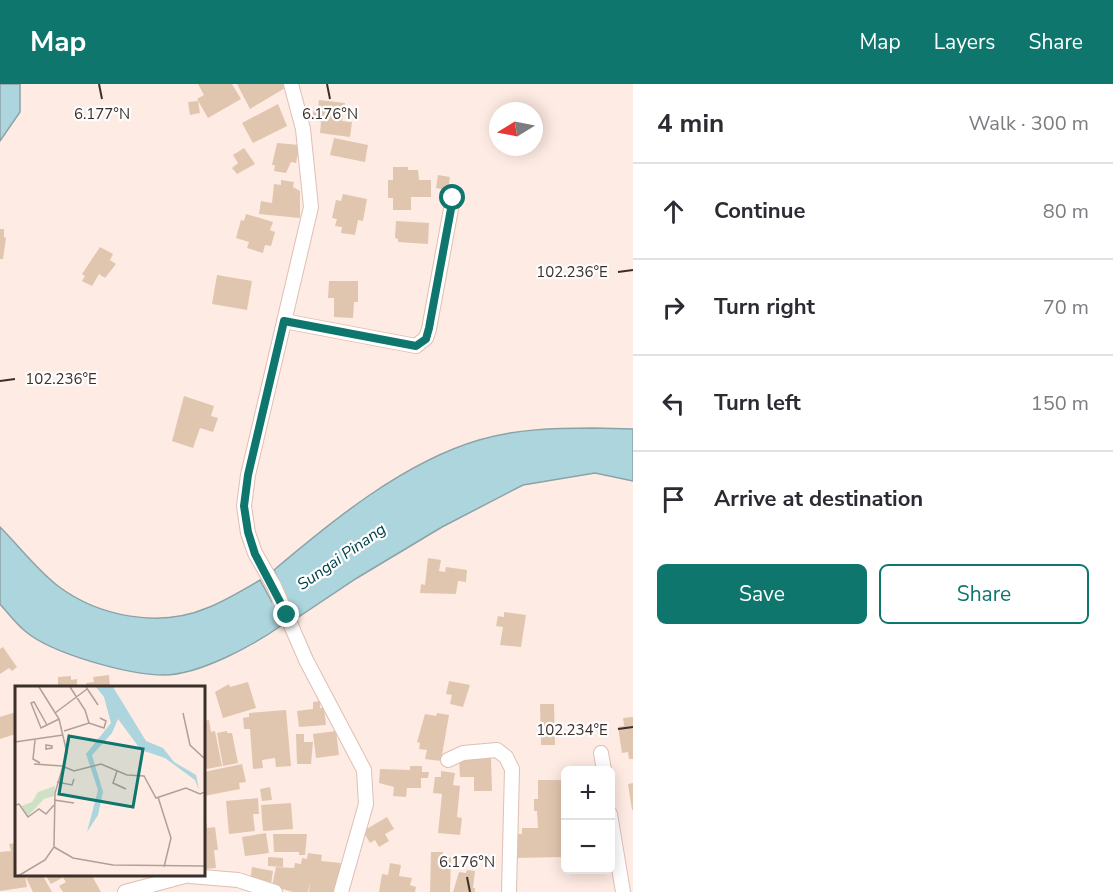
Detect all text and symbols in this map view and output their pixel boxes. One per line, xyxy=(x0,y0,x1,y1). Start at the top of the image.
text: Map xyxy=(30,23,86,61)
text: Map xyxy=(859,28,901,56)
text: Layers xyxy=(934,28,995,56)
text: Share xyxy=(1028,28,1083,56)
north arrow xyxy=(489,102,543,156)
text: 6.177°N xyxy=(74,104,130,124)
text: 6.176°N xyxy=(302,104,358,124)
text: 4 min xyxy=(657,106,724,141)
text: Walk · 300 m xyxy=(969,110,1089,137)
route start xyxy=(439,184,465,210)
icon: ahead xyxy=(657,195,690,228)
text: Continue xyxy=(714,196,805,226)
text: 80 m xyxy=(1043,198,1089,225)
text: 102.236°E xyxy=(536,262,608,282)
icon: right xyxy=(657,291,690,324)
text: Turn right xyxy=(714,292,815,322)
text: 70 m xyxy=(1043,294,1089,321)
text: 102.236°E xyxy=(25,369,97,389)
icon: left xyxy=(657,387,690,420)
text: Turn left xyxy=(714,388,801,418)
text: 150 m xyxy=(1031,390,1089,417)
icon: arrive xyxy=(657,483,690,516)
text: Arrive at destination xyxy=(714,484,923,514)
water label: Sungai Pinang xyxy=(293,518,390,596)
button: Save xyxy=(657,564,867,624)
button: Share xyxy=(879,564,1089,624)
route end xyxy=(273,601,299,627)
inset map xyxy=(15,686,206,877)
text: 102.234°E xyxy=(536,720,608,740)
map controls xyxy=(561,766,615,874)
button: + xyxy=(561,766,615,820)
button: − xyxy=(561,820,615,874)
text: 6.176°N xyxy=(439,852,495,872)

